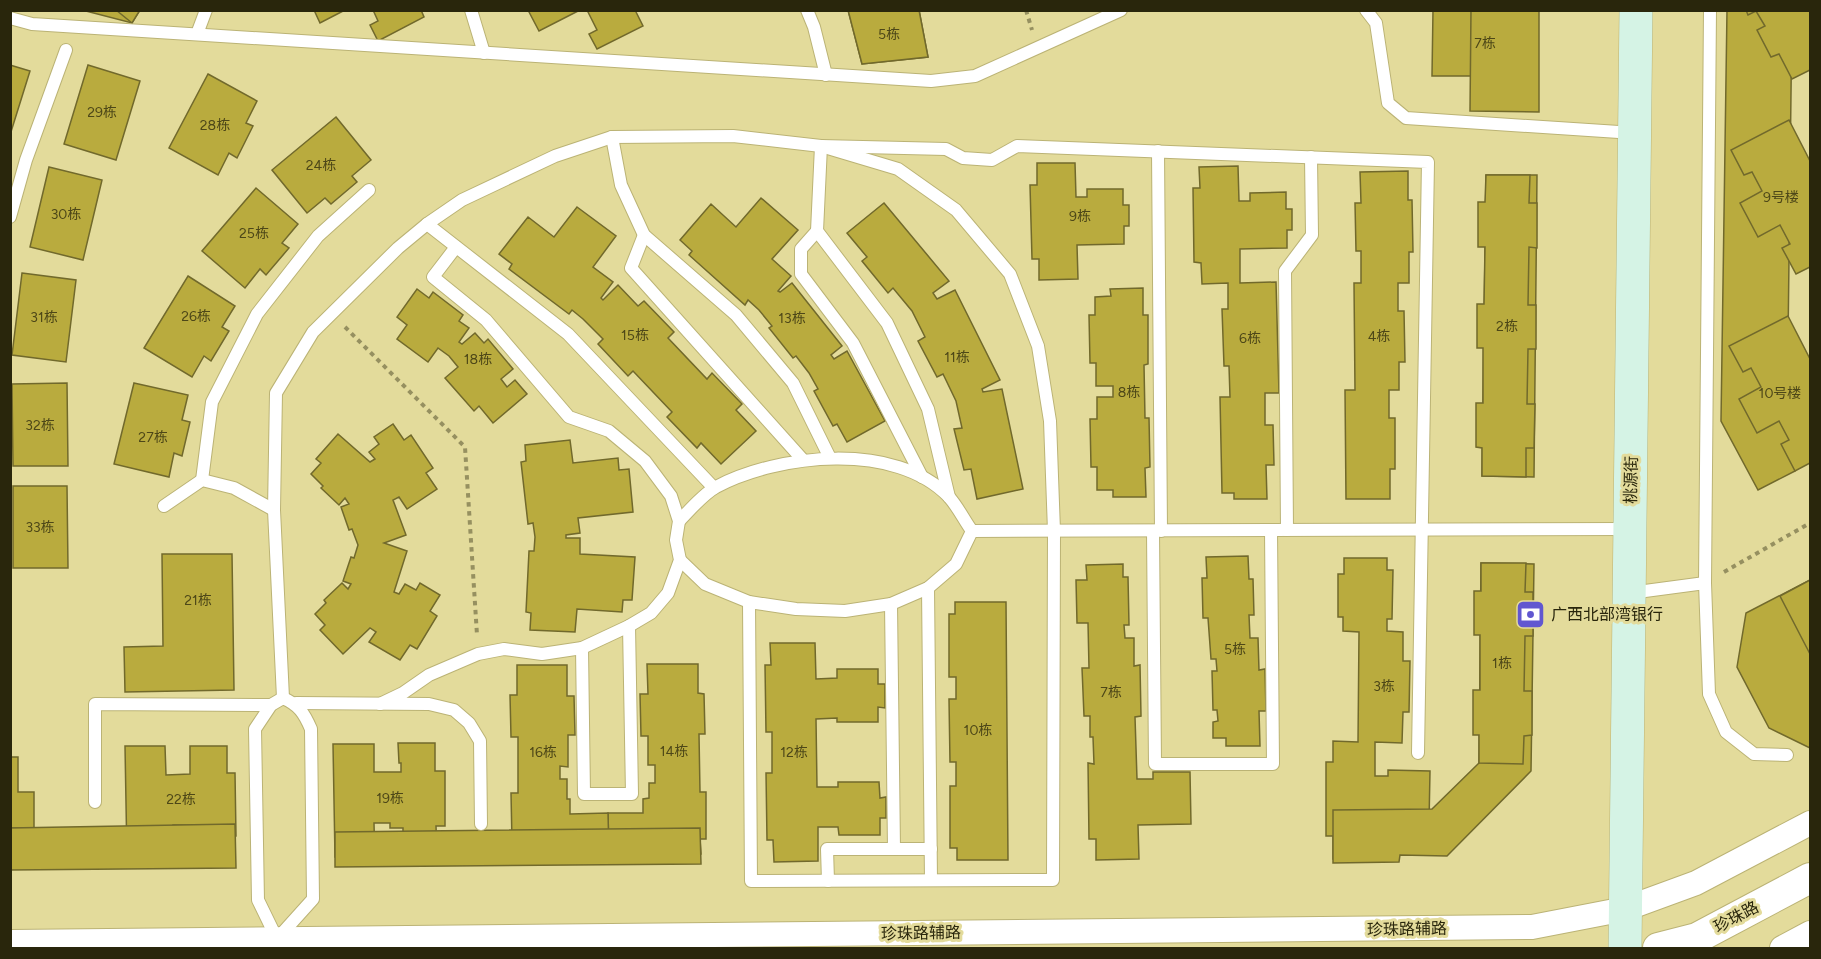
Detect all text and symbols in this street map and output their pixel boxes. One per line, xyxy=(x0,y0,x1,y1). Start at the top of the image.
house number: 5栋 xyxy=(878,26,900,43)
house number: 7栋 xyxy=(1474,35,1496,52)
house number: 29栋 xyxy=(87,104,117,121)
house number: 28栋 xyxy=(200,117,230,134)
house number: 24栋 xyxy=(306,157,336,174)
house number: 9号楼 xyxy=(1763,189,1799,206)
house number: 30栋 xyxy=(51,206,81,223)
house number: 9栋 xyxy=(1069,208,1091,225)
house number: 25栋 xyxy=(239,225,269,242)
house number: 26栋 xyxy=(181,308,211,325)
house number: 31栋 xyxy=(30,309,58,326)
house number: 13栋 xyxy=(778,310,806,327)
house number: 2栋 xyxy=(1496,318,1518,335)
house number: 15栋 xyxy=(621,327,649,344)
house number: 4栋 xyxy=(1368,328,1390,345)
house number: 6栋 xyxy=(1239,330,1261,347)
house number: 11栋 xyxy=(944,349,970,366)
house number: 18栋 xyxy=(464,351,492,368)
house number: 8栋 xyxy=(1118,384,1140,401)
house number: 10号楼 xyxy=(1759,385,1801,402)
house number: 32栋 xyxy=(25,417,55,434)
house number: 27栋 xyxy=(138,429,168,446)
street label: 桃源街 xyxy=(1621,456,1641,504)
house number: 33栋 xyxy=(25,519,55,536)
house number: 21栋 xyxy=(184,592,212,609)
bank icon: 广西北部湾银行 xyxy=(1514,598,1546,630)
place label: 广西北部湾银行 xyxy=(1551,605,1663,624)
house number: 5栋 xyxy=(1224,641,1246,658)
house number: 1栋 xyxy=(1492,655,1512,672)
house number: 3栋 xyxy=(1373,678,1395,695)
house number: 7栋 xyxy=(1100,684,1122,701)
house number: 10栋 xyxy=(964,722,992,739)
house number: 14栋 xyxy=(660,743,688,760)
house number: 16栋 xyxy=(529,744,557,761)
house number: 12栋 xyxy=(780,744,808,761)
house number: 19栋 xyxy=(376,790,404,807)
house number: 22栋 xyxy=(166,791,196,808)
street label: 珍珠路 xyxy=(1710,897,1762,937)
street label: 珍珠路辅路 xyxy=(1367,919,1447,939)
street label: 珍珠路辅路 xyxy=(881,923,961,943)

